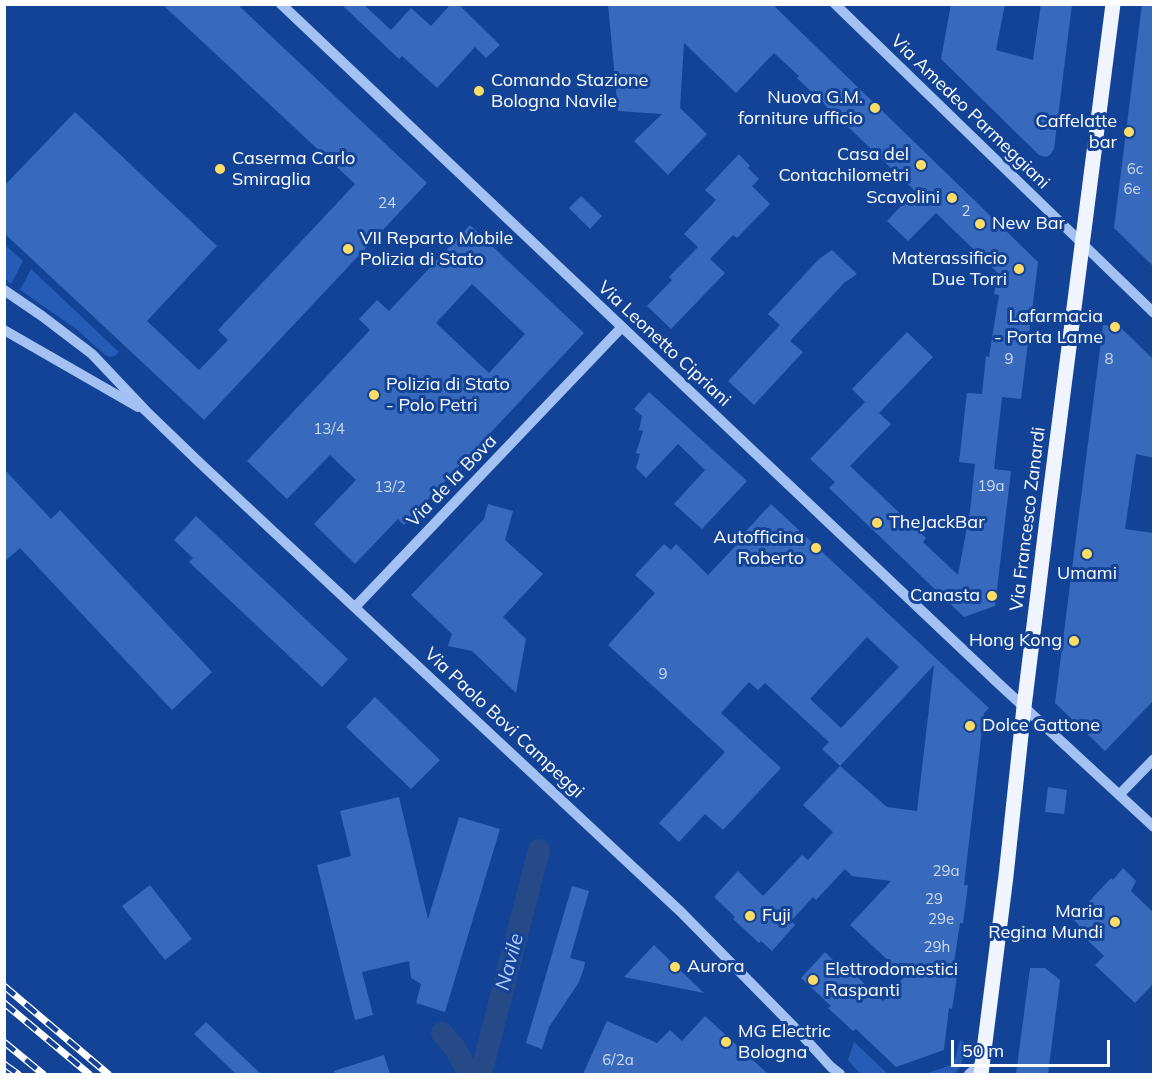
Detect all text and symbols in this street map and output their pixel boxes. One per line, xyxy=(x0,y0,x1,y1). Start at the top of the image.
street label: Via Amedeo Parmeggiani xyxy=(886,30,1054,194)
place label: Comando Stazione Bologna Navile xyxy=(491,70,648,112)
marker: Comando Stazione Bologna Navile xyxy=(472,84,486,98)
place label: Nuova G.M. forniture ufficio xyxy=(738,87,863,130)
marker: Nuova G.M. forniture ufficio xyxy=(868,101,882,115)
place label: Caffelatte bar xyxy=(1036,111,1117,154)
marker: Caffelatte bar xyxy=(1122,125,1136,139)
place label: Casa del Contachilometri xyxy=(778,144,909,186)
place label: Caserma Carlo Smiraglia xyxy=(232,148,355,190)
marker: Casa del Contachilometri xyxy=(914,158,928,172)
house number: 6c xyxy=(1127,160,1143,178)
marker: Caserma Carlo Smiraglia xyxy=(213,162,227,176)
house number: 6e xyxy=(1123,180,1141,198)
place label: Scavolini xyxy=(866,187,940,209)
marker: Scavolini xyxy=(945,191,959,205)
house number: 24 xyxy=(378,194,396,212)
house number: 2 xyxy=(962,202,970,220)
place label: New Bar xyxy=(992,213,1065,235)
marker: New Bar xyxy=(973,217,987,231)
place label: VII Reparto Mobile Polizia di Stato xyxy=(360,228,513,270)
marker: VII Reparto Mobile Polizia di Stato xyxy=(341,242,355,256)
place label: Materassificio Due Torri xyxy=(892,248,1007,290)
marker: Materassificio Due Torri xyxy=(1012,262,1026,276)
street label: Via Leonetto Cipriani xyxy=(593,277,735,411)
place label: Lafarmacia - Porta Lame xyxy=(994,306,1103,348)
marker: Lafarmacia - Porta Lame xyxy=(1108,320,1122,334)
house number: 9 xyxy=(1005,350,1013,368)
house number: 8 xyxy=(1105,350,1113,368)
place label: Polizia di Stato - Polo Petri xyxy=(386,374,510,416)
marker: Polizia di Stato - Polo Petri xyxy=(367,388,381,402)
house number: 13/4 xyxy=(313,420,345,438)
street label: Via Francesco Zanardi xyxy=(1006,426,1050,612)
street label: Via de la Bova xyxy=(403,430,501,532)
house number: 19a xyxy=(978,477,1004,495)
house number: 13/2 xyxy=(374,478,406,496)
place label: TheJackBar xyxy=(889,512,985,534)
marker: TheJackBar xyxy=(870,516,884,530)
place label: Autofficina Roberto xyxy=(713,527,804,570)
marker: Autofficina Roberto xyxy=(809,541,823,555)
marker: Umami xyxy=(1080,547,1094,561)
place label: Umami xyxy=(1057,563,1117,585)
place label: Canasta xyxy=(910,585,980,607)
marker: Canasta xyxy=(985,589,999,603)
place label: Hong Kong xyxy=(969,630,1062,652)
marker: Hong Kong xyxy=(1067,634,1081,648)
street label: Via Paolo Bovi Campeggi xyxy=(420,643,588,803)
house number: 9 xyxy=(659,665,667,683)
place label: Dolce Gattone xyxy=(982,715,1100,737)
marker: Dolce Gattone xyxy=(963,719,977,733)
house number: 29a xyxy=(933,862,959,880)
house number: 29 xyxy=(925,890,943,908)
place label: Maria Regina Mundi xyxy=(988,901,1103,944)
place label: Fuji xyxy=(762,905,791,927)
marker: Fuji xyxy=(743,909,757,923)
house number: 29e xyxy=(928,910,954,928)
marker: Maria Regina Mundi xyxy=(1108,915,1122,929)
water label: Navile xyxy=(491,931,529,993)
house number: 29h xyxy=(924,938,950,956)
place label: Aurora xyxy=(687,956,745,978)
place label: Elettrodomestici Raspanti xyxy=(825,959,958,1002)
marker: Aurora xyxy=(668,960,682,974)
marker: Elettrodomestici Raspanti xyxy=(806,973,820,987)
place label: MG Electric Bologna xyxy=(738,1021,831,1064)
scale bar xyxy=(954,1028,1113,1066)
marker: MG Electric Bologna xyxy=(719,1035,733,1049)
text: 50 m xyxy=(962,1039,1004,1062)
house number: 6/2a xyxy=(602,1051,634,1069)

